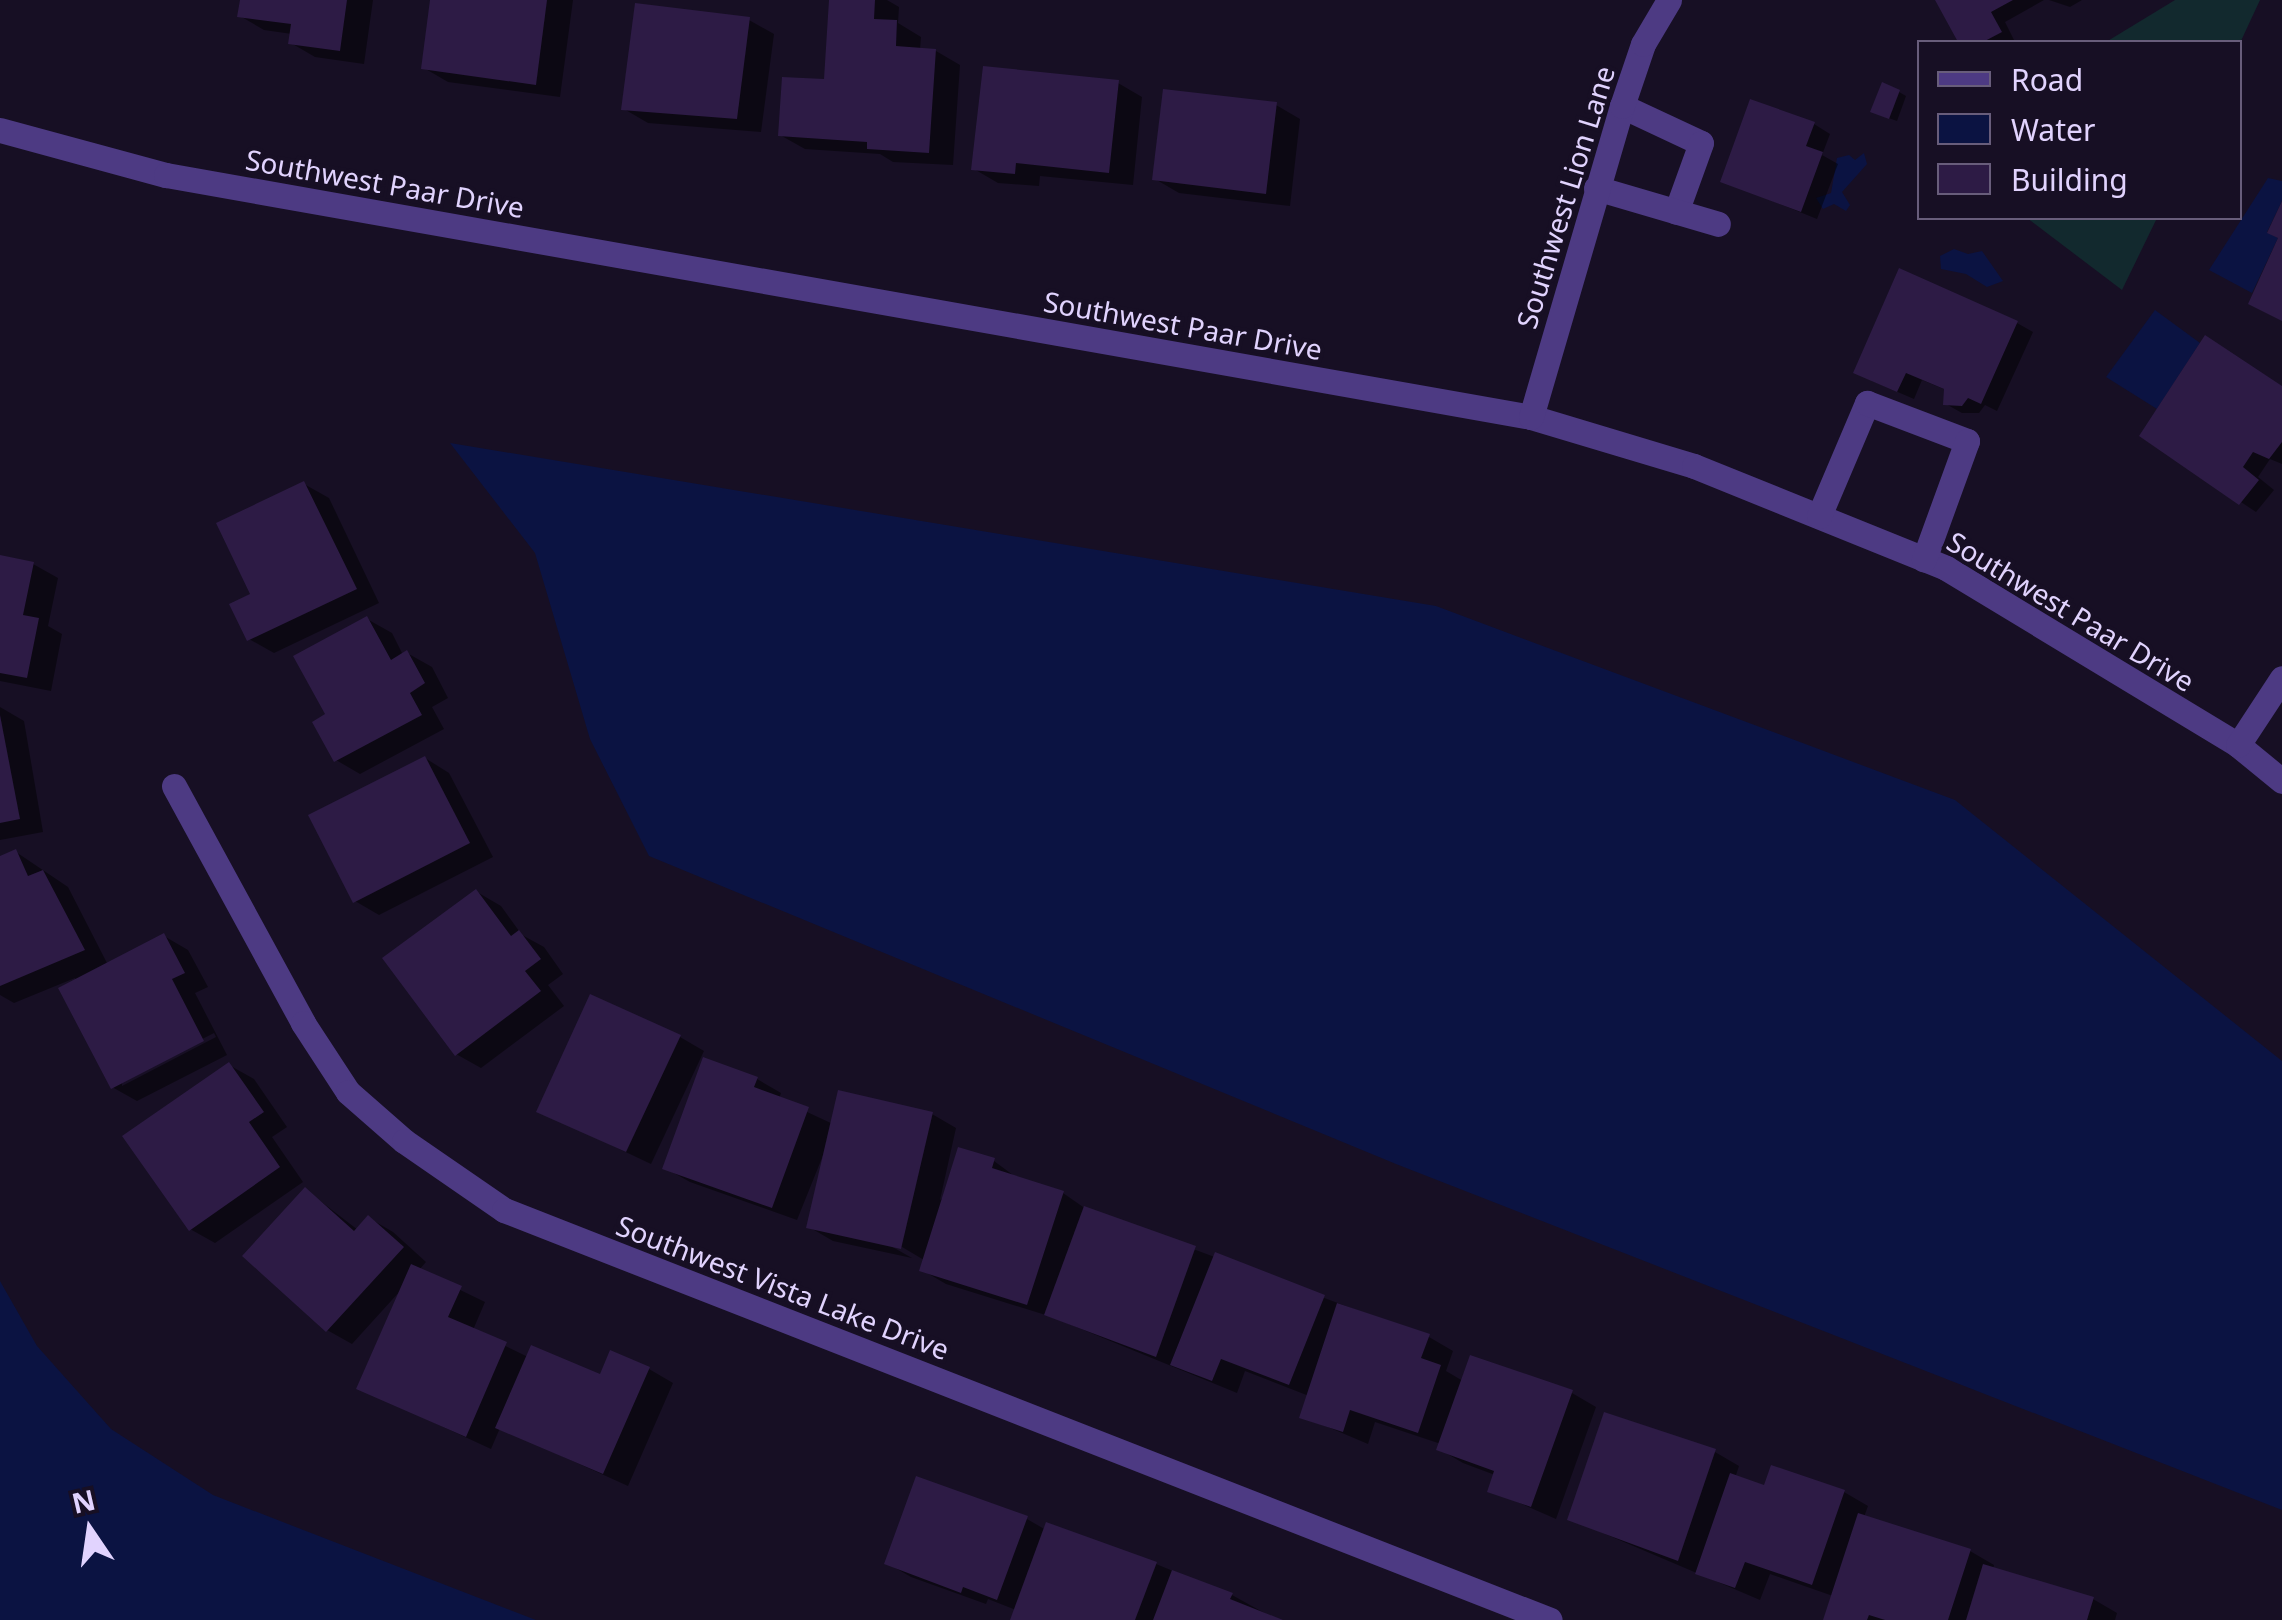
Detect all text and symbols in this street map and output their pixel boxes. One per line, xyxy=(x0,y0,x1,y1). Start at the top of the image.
legend xyxy=(1917,40,2242,220)
text: Road xyxy=(2011,59,2083,100)
street label: Southwest Lion Lane xyxy=(1509,62,1621,332)
text: Water xyxy=(2011,109,2095,150)
street label: Southwest Paar Drive xyxy=(243,142,527,224)
text: Building xyxy=(2011,159,2128,200)
street label: Southwest Paar Drive xyxy=(1041,284,1325,366)
street label: Southwest Paar Drive xyxy=(1941,524,2201,698)
street label: Southwest Vista Lake Drive xyxy=(612,1208,954,1366)
north arrow xyxy=(40,1480,140,1580)
text: N xyxy=(68,1480,99,1522)

